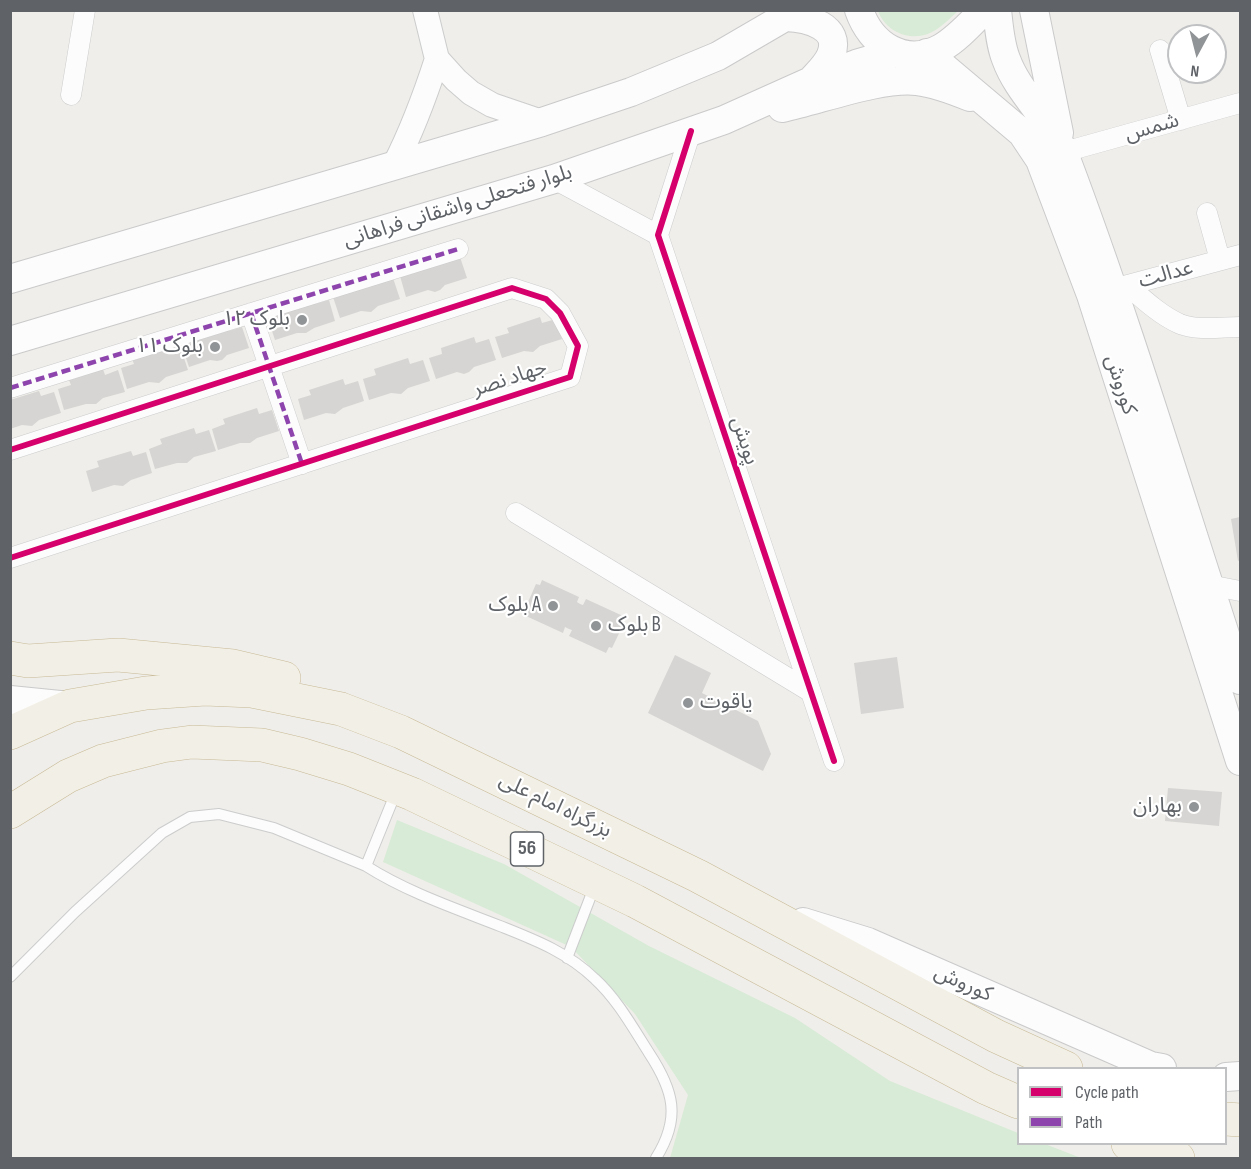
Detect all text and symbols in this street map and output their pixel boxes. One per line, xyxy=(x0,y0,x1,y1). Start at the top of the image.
north arrow xyxy=(1167,24,1227,84)
text: N xyxy=(1190,60,1200,80)
street label: شمس xyxy=(1122,108,1182,148)
street label: بلوار فتحعلی واشقانی فراهانی xyxy=(341,160,575,254)
street label: عدالت xyxy=(1136,256,1196,294)
place label: بلوک ۱۲ xyxy=(222,307,290,333)
marker: بلوک ۱۲ xyxy=(295,313,309,327)
place label: بلوک ۱۱ xyxy=(135,334,203,360)
marker: بلوک ۱۱ xyxy=(208,340,222,354)
street label: کوروش xyxy=(1099,352,1141,418)
street label: جهاد نصر xyxy=(470,355,550,403)
street label: پویش xyxy=(724,414,764,468)
place label: بلوک A xyxy=(488,593,541,619)
marker: بلوک A xyxy=(546,599,560,613)
place label: بلوک B xyxy=(608,613,661,639)
marker: بلوک B xyxy=(589,619,603,633)
place label: یاقوت xyxy=(700,690,753,716)
marker: یاقوت xyxy=(681,696,695,710)
street label: بزرگراه امام علی xyxy=(495,768,615,844)
place label: بهاران xyxy=(1133,794,1182,820)
marker: بهاران xyxy=(1187,800,1201,814)
road number: 56 xyxy=(510,832,544,866)
street label: کوروش xyxy=(930,960,996,1008)
legend xyxy=(1017,1067,1227,1145)
text: Cycle path xyxy=(1075,1082,1139,1103)
text: Path xyxy=(1075,1112,1103,1133)

